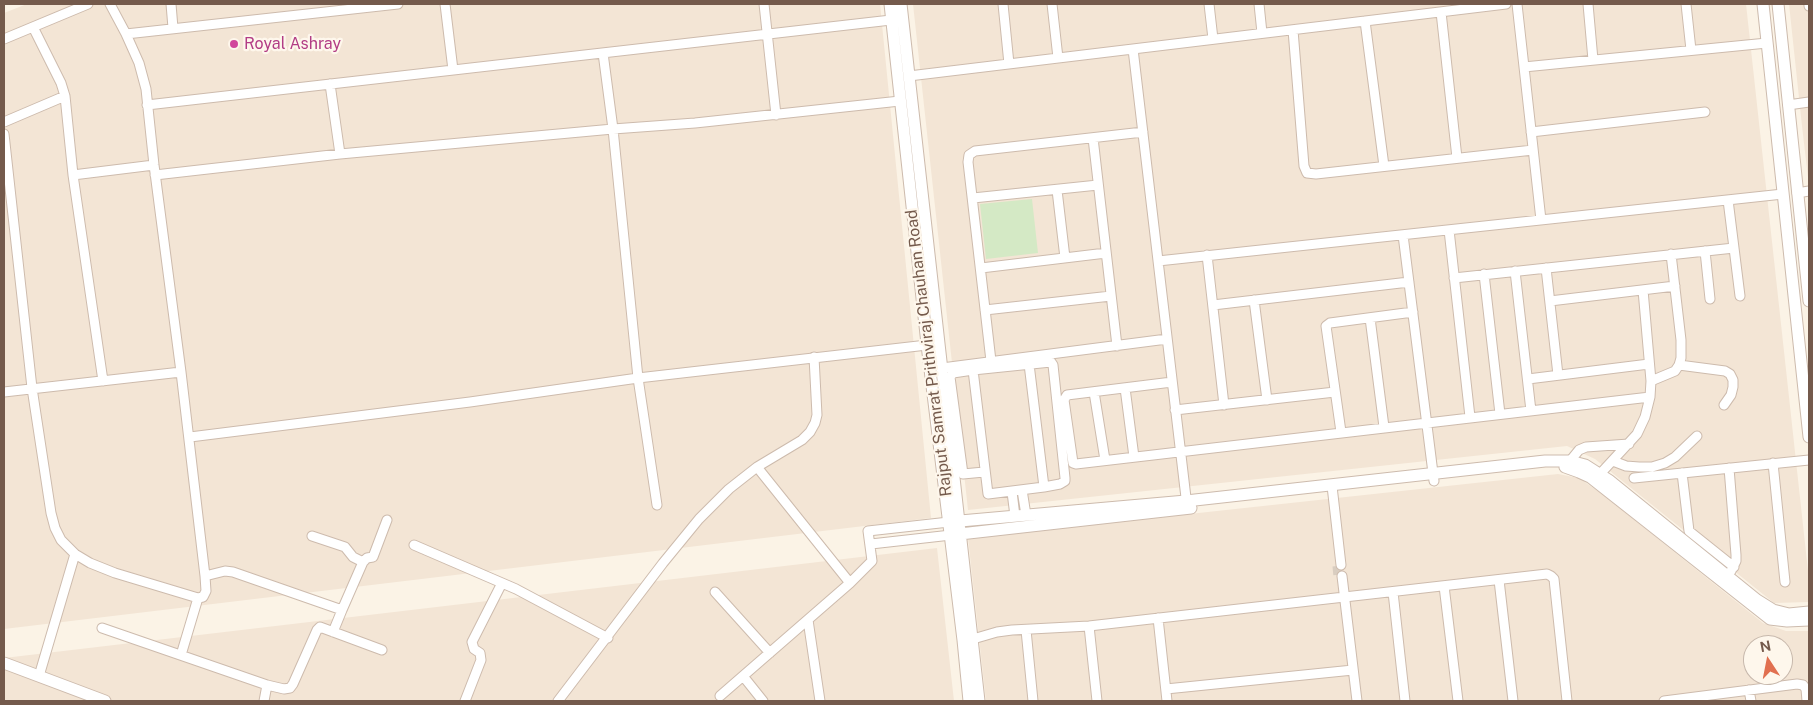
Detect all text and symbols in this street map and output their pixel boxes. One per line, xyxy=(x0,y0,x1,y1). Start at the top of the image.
place label: Royal Ashray xyxy=(244,34,341,54)
marker: Royal Ashray xyxy=(228,38,240,50)
street label: Rajput Samrat Prithviraj Chauhan Road xyxy=(902,209,956,497)
north arrow xyxy=(1743,635,1793,685)
text: N xyxy=(1758,637,1772,655)

